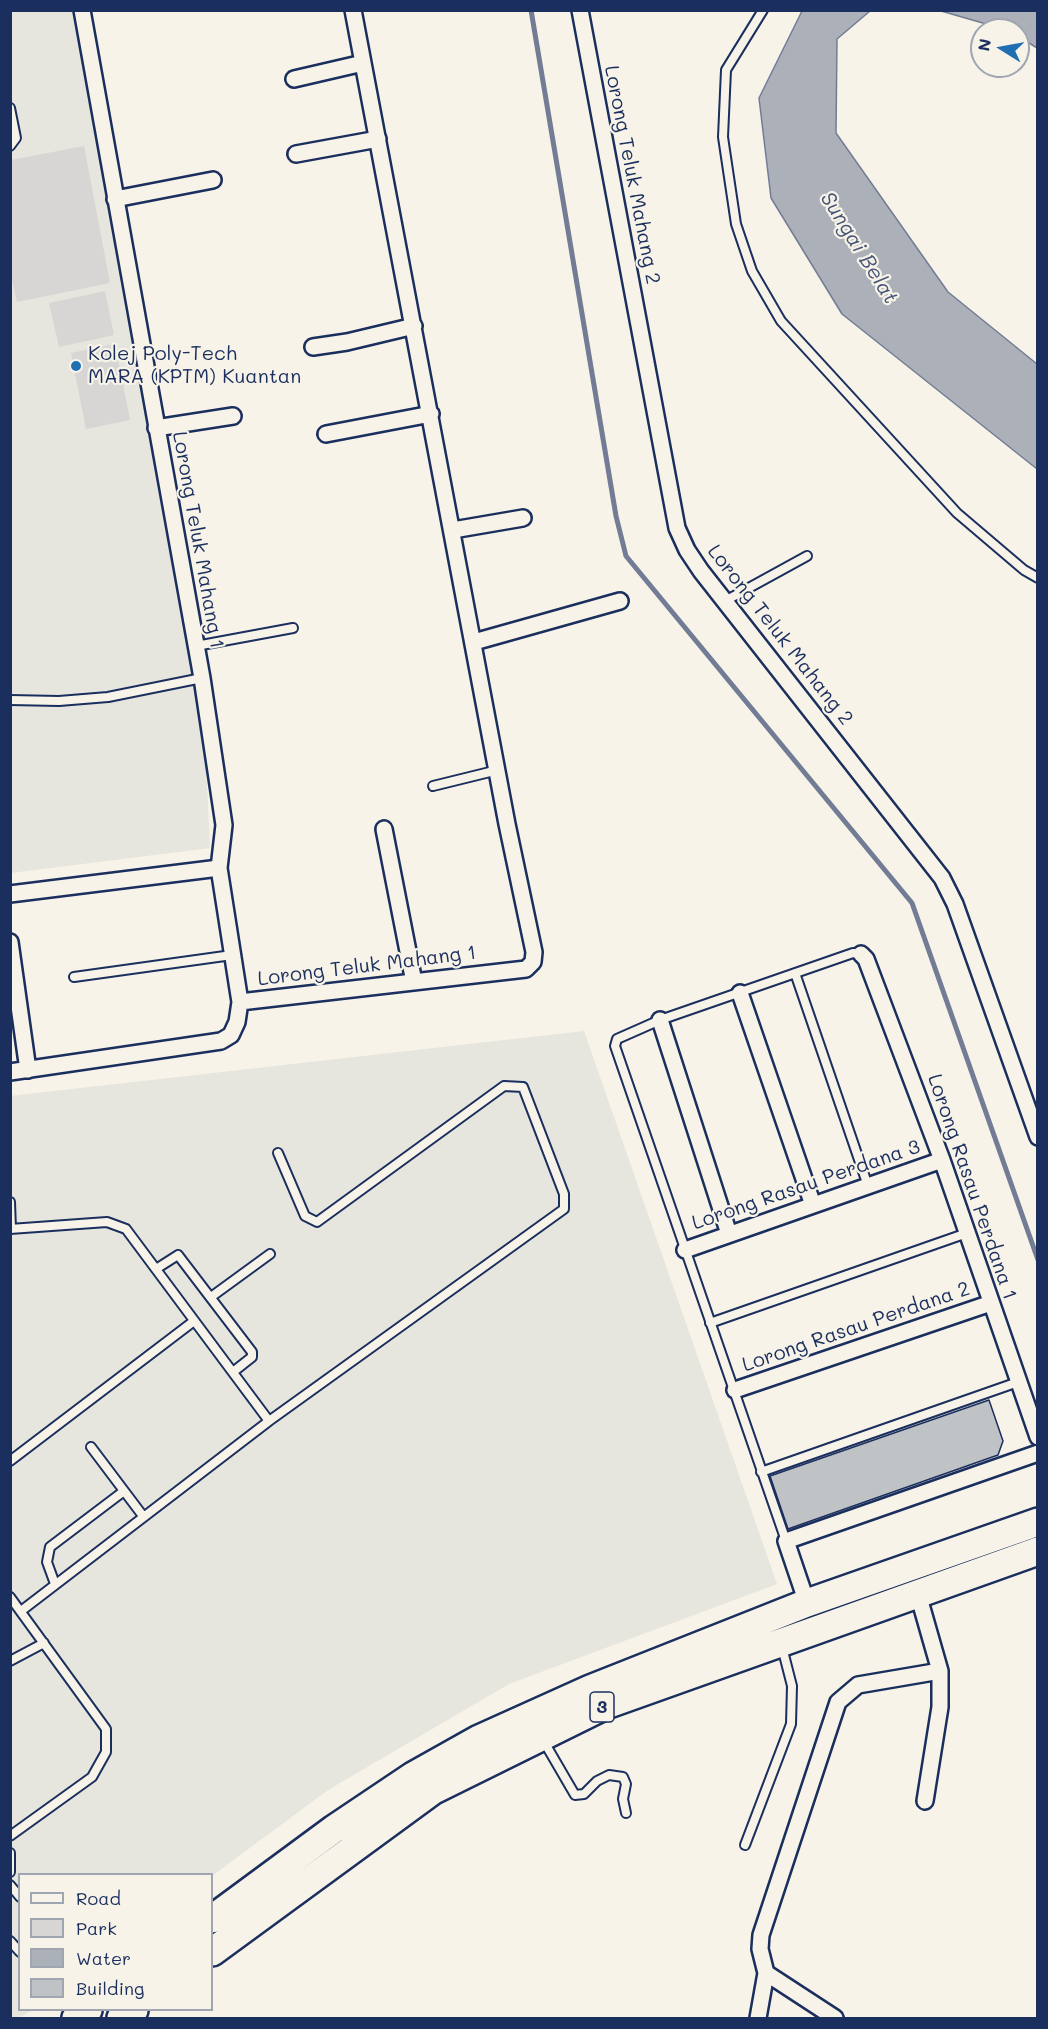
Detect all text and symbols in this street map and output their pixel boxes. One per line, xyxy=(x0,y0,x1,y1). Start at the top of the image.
north arrow xyxy=(970,18,1030,78)
text: N xyxy=(972,37,995,53)
street label: Lorong Teluk Mahang 2 xyxy=(599,64,665,286)
water label: Sungai Belat xyxy=(815,187,903,309)
place label: Kolej Poly-Tech MARA (KPTM) Kuantan xyxy=(88,342,301,389)
marker: Kolej Poly-Tech MARA (KPTM) Kuantan xyxy=(69,359,83,373)
street label: Lorong Teluk Mahang 1 xyxy=(167,430,229,650)
street label: Lorong Teluk Mahang 2 xyxy=(702,540,858,730)
street label: Lorong Teluk Mahang 1 xyxy=(256,941,478,991)
street label: Lorong Rasau Perdana 1 xyxy=(922,1071,1022,1303)
street label: Lorong Rasau Perdana 3 xyxy=(689,1135,923,1235)
street label: Lorong Rasau Perdana 2 xyxy=(739,1277,973,1377)
road number: 3 xyxy=(590,1692,614,1722)
legend xyxy=(18,1873,213,2011)
text: Road xyxy=(76,1886,121,1910)
text: Park xyxy=(76,1916,117,1940)
text: Water xyxy=(76,1946,131,1970)
text: Building xyxy=(76,1976,144,2000)

